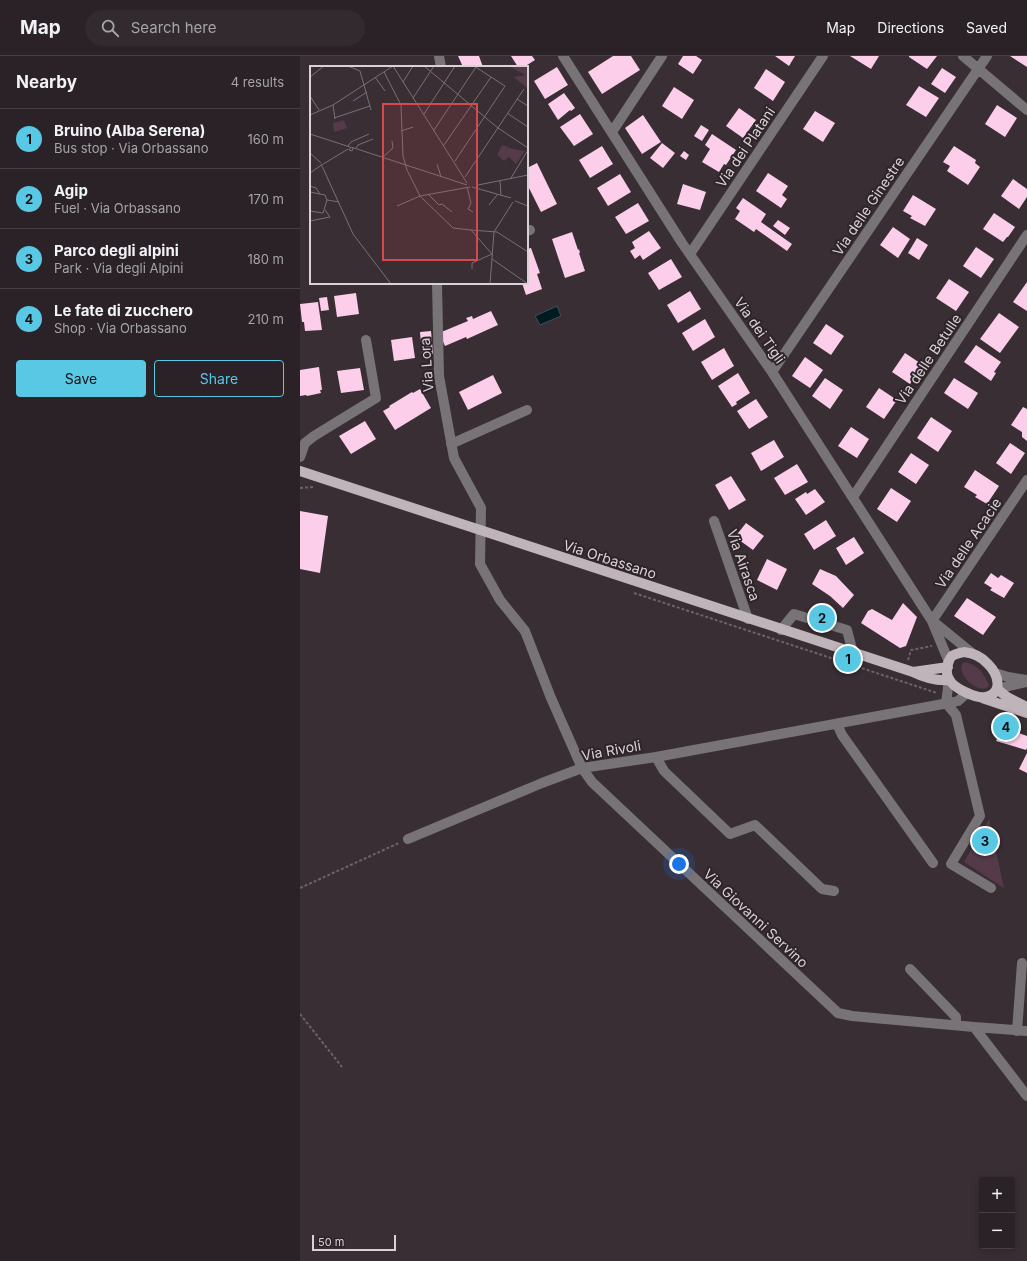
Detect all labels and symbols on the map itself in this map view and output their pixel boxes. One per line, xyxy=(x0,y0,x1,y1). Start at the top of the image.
inset map xyxy=(310,66,528,284)
street label: Via dei Platani xyxy=(712,104,778,190)
street label: Via delle Ginestre xyxy=(829,153,907,259)
street label: Via dei Tigli xyxy=(731,294,789,366)
street label: Via delle Betulle xyxy=(891,310,965,408)
street label: Via Lora xyxy=(416,337,436,393)
street label: Via delle Acacie xyxy=(931,494,1005,592)
street label: Via Airasca xyxy=(724,527,764,603)
street label: Via Orbassano xyxy=(561,536,659,582)
pin: 2 xyxy=(809,603,835,633)
pin: 1 xyxy=(835,644,861,674)
pin: 4 xyxy=(993,712,1019,742)
street label: Via Rivoli xyxy=(580,736,642,764)
pin: 3 xyxy=(972,826,998,856)
your location xyxy=(669,854,689,874)
street label: Via Giovanni Servino xyxy=(700,865,812,971)
scale bar xyxy=(312,1233,396,1252)

